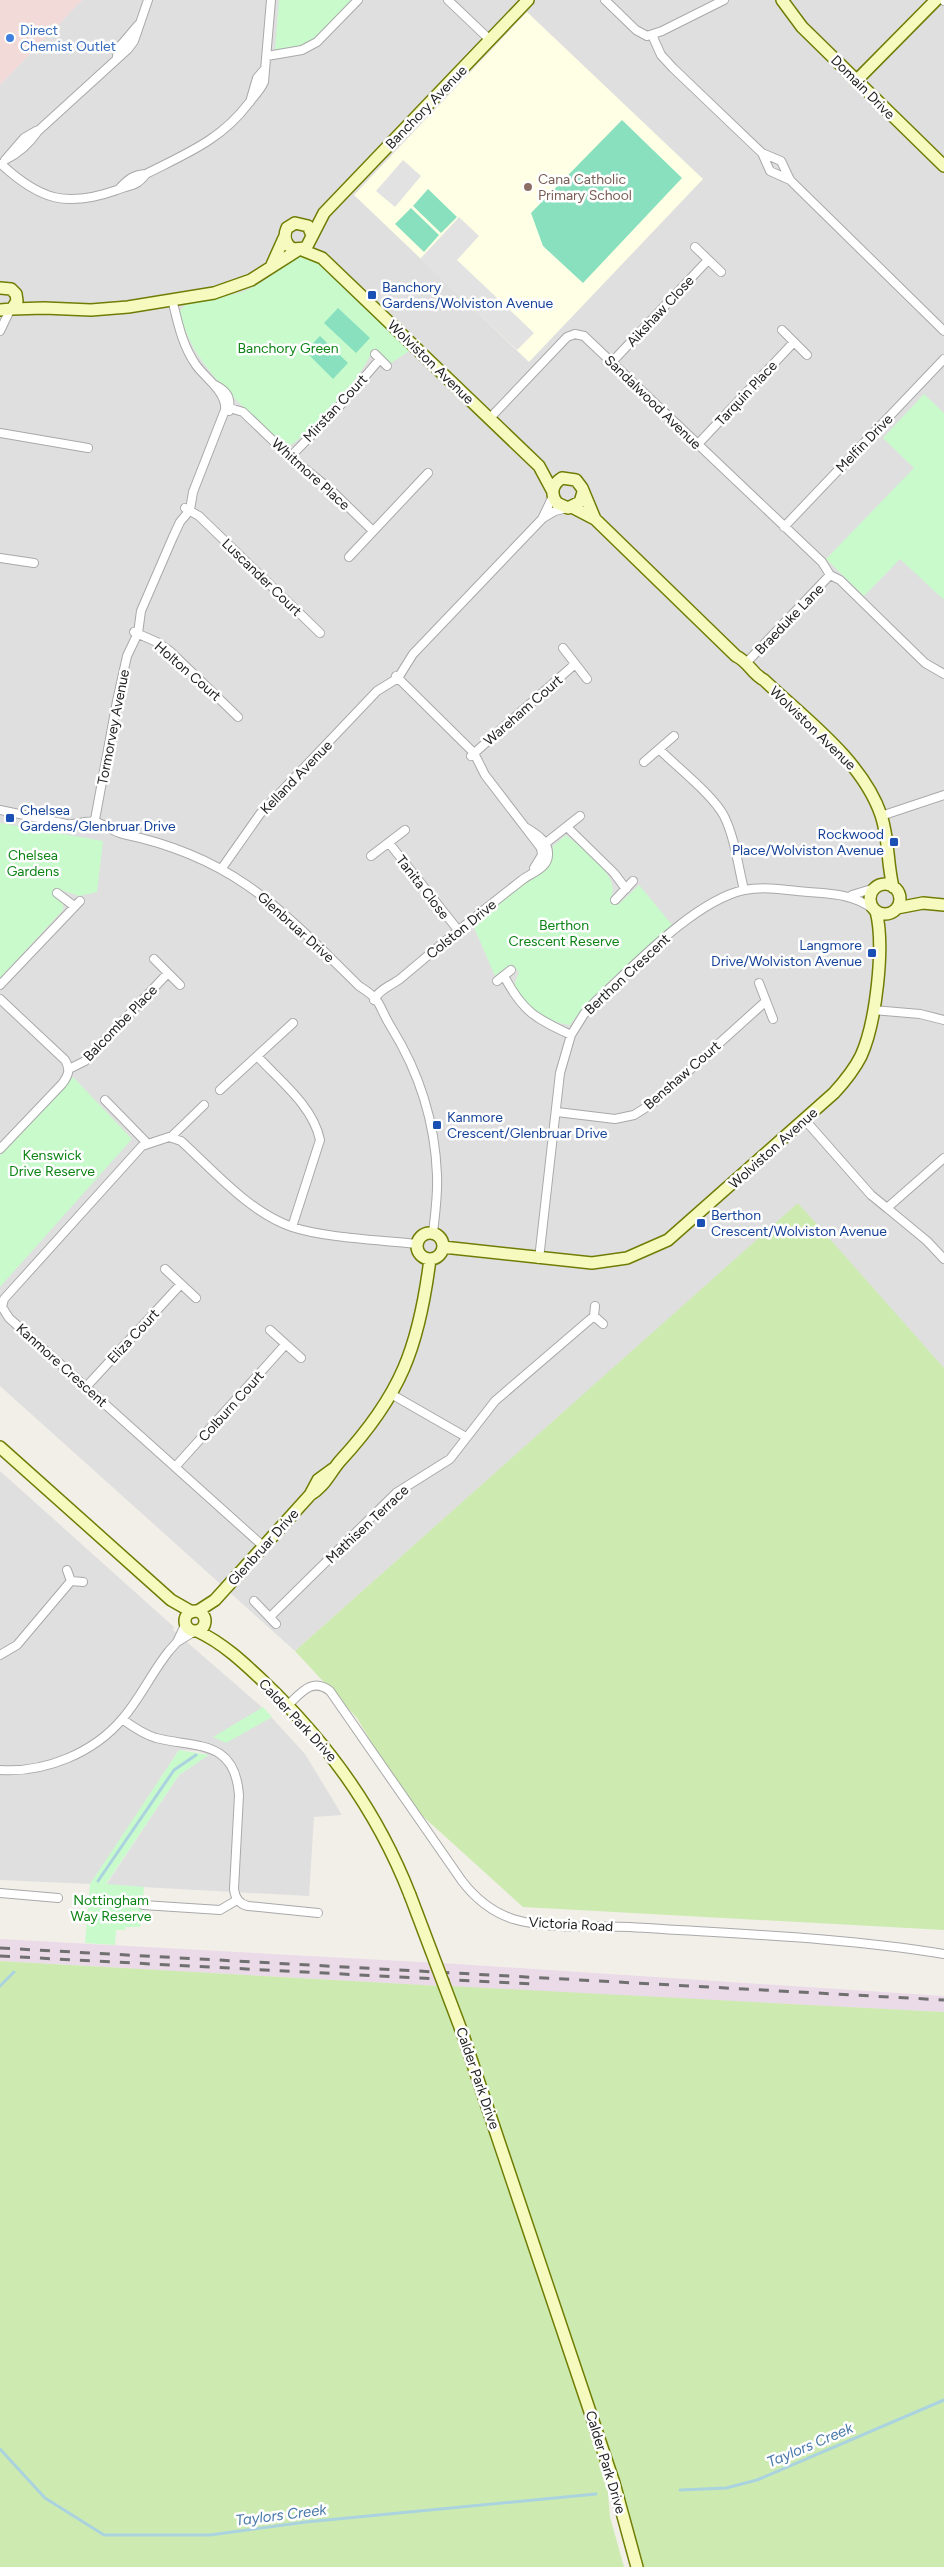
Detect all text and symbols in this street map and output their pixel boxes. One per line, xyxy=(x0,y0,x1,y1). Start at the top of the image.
place label: Direct Chemist Outlet xyxy=(20,22,116,55)
marker: Direct Chemist Outlet xyxy=(4,32,16,44)
street label: Domain Drive xyxy=(827,52,898,123)
street label: Banchory Avenue xyxy=(382,62,471,153)
place label: Cana Catholic Primary School xyxy=(538,171,632,204)
marker: Cana Catholic Primary School xyxy=(522,181,534,193)
street label: Aikshaw Close xyxy=(623,272,698,350)
place label: Banchory Gardens/Wolviston Avenue xyxy=(382,279,554,312)
marker: Banchory Gardens/Wolviston Avenue xyxy=(366,289,378,301)
street label: Wolviston Avenue xyxy=(384,317,477,408)
park label: Banchory Green xyxy=(237,340,339,357)
street label: Sandalwood Avenue xyxy=(601,352,705,453)
street label: Tarquin Place xyxy=(712,357,781,429)
street label: Mirstan Court xyxy=(300,371,371,446)
street label: Melfin Drive xyxy=(832,410,897,476)
street label: Whitmore Place xyxy=(268,435,353,514)
street label: Luscander Court xyxy=(218,535,305,620)
street label: Braeduke Lane xyxy=(751,580,828,658)
street label: Holton Court xyxy=(151,638,224,705)
street label: Tormorvey Avenue xyxy=(94,668,133,786)
street label: Wareham Court xyxy=(480,672,566,749)
street label: Wolviston Avenue xyxy=(766,683,859,774)
street label: Kelland Avenue xyxy=(257,737,336,818)
place label: Chelsea Gardens/Glenbruar Drive xyxy=(20,802,176,835)
marker: Chelsea Gardens/Glenbruar Drive xyxy=(4,812,16,824)
place label: Rockwood Place/Wolviston Avenue xyxy=(732,826,884,859)
marker: Rockwood Place/Wolviston Avenue xyxy=(888,836,900,848)
park label: Chelsea Gardens xyxy=(7,847,59,880)
street label: Tanita Close xyxy=(392,852,453,923)
street label: Glenbruar Drive xyxy=(254,888,338,967)
street label: Colston Drive xyxy=(423,896,500,963)
park label: Berthon Crescent Reserve xyxy=(509,917,620,950)
street label: Berthon Crescent xyxy=(581,930,674,1018)
place label: Langmore Drive/Wolviston Avenue xyxy=(711,937,862,970)
marker: Langmore Drive/Wolviston Avenue xyxy=(866,947,878,959)
street label: Balcombe Place xyxy=(80,981,161,1065)
street label: Benshaw Court xyxy=(641,1038,724,1113)
street label: Wolviston Avenue xyxy=(726,1104,821,1193)
place label: Kanmore Crescent/Glenbruar Drive xyxy=(447,1109,608,1142)
marker: Kanmore Crescent/Glenbruar Drive xyxy=(431,1119,443,1131)
park label: Kenswick Drive Reserve xyxy=(9,1147,95,1180)
place label: Berthon Crescent/Wolviston Avenue xyxy=(711,1207,887,1240)
marker: Berthon Crescent/Wolviston Avenue xyxy=(695,1217,707,1229)
street label: Eliza Court xyxy=(104,1306,163,1367)
street label: Kanmore Crescent xyxy=(13,1320,111,1411)
street label: Colburn Court xyxy=(195,1367,268,1445)
street label: Mathisen Terrace xyxy=(322,1481,413,1567)
street label: Glenbruar Drive xyxy=(224,1505,303,1589)
street label: Calder Park Drive xyxy=(255,1675,341,1765)
park label: Nottingham Way Reserve xyxy=(71,1892,152,1925)
street label: Victoria Road xyxy=(528,1914,614,1935)
street label: Calder Park Drive xyxy=(452,2025,503,2132)
street label: Calder Park Drive xyxy=(582,2409,629,2516)
water label: Taylors Creek xyxy=(764,2419,856,2471)
water label: Taylors Creek xyxy=(234,2500,328,2530)

